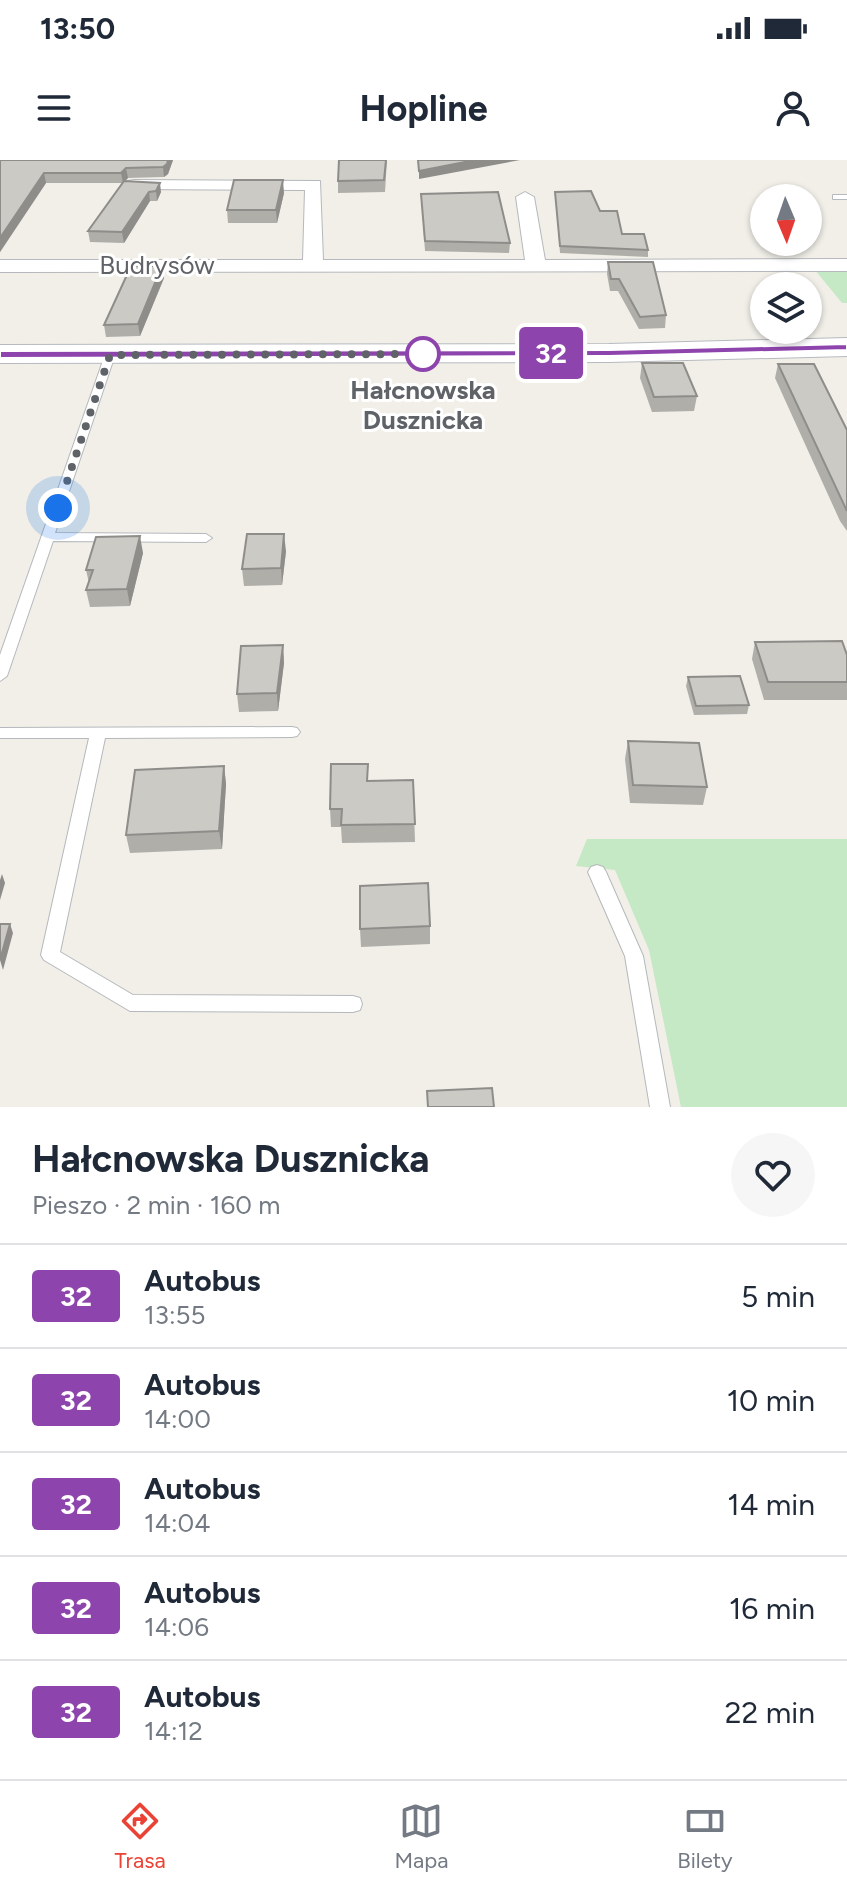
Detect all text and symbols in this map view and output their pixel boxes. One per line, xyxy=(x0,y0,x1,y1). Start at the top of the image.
text: 13:50 xyxy=(40,10,115,47)
icon: menu xyxy=(32,86,76,130)
icon: person xyxy=(771,86,815,130)
text: Hopline xyxy=(359,87,488,130)
north arrow xyxy=(750,184,822,256)
map controls xyxy=(750,184,822,344)
street label: Budrysów xyxy=(99,249,215,281)
button: layers xyxy=(750,272,822,344)
line badge: 32 xyxy=(515,327,587,379)
text: 32 xyxy=(535,336,567,370)
marker: Hałcnowska Dusznicka xyxy=(406,337,440,371)
place label: Hałcnowska Dusznicka xyxy=(350,374,496,436)
your location xyxy=(38,488,78,528)
button: heart xyxy=(731,1133,815,1217)
text: Hałcnowska Dusznicka xyxy=(32,1136,429,1182)
text: Pieszo · 2 min · 160 m xyxy=(32,1189,280,1221)
text: Autobus xyxy=(144,1262,261,1299)
text: 5 min xyxy=(741,1278,815,1315)
text: 32 xyxy=(60,1279,92,1313)
text: 13:55 xyxy=(144,1299,205,1331)
text: Autobus xyxy=(144,1366,261,1403)
text: 10 min xyxy=(727,1382,815,1419)
text: 32 xyxy=(60,1383,92,1417)
text: 14:00 xyxy=(144,1403,211,1435)
text: Autobus xyxy=(144,1470,261,1507)
text: 14 min xyxy=(727,1486,815,1523)
text: 32 xyxy=(60,1487,92,1521)
text: 14:04 xyxy=(144,1507,210,1539)
text: Autobus xyxy=(144,1574,261,1611)
text: 16 min xyxy=(729,1590,815,1627)
text: 32 xyxy=(60,1591,92,1625)
text: 14:06 xyxy=(144,1611,209,1643)
text: Autobus xyxy=(144,1678,261,1715)
text: 22 min xyxy=(725,1694,815,1731)
text: 32 xyxy=(60,1695,92,1729)
text: 14:12 xyxy=(144,1715,203,1747)
tab: Trasa xyxy=(114,1799,166,1874)
tab: Mapa xyxy=(394,1799,449,1874)
tab: Bilety xyxy=(677,1799,733,1874)

